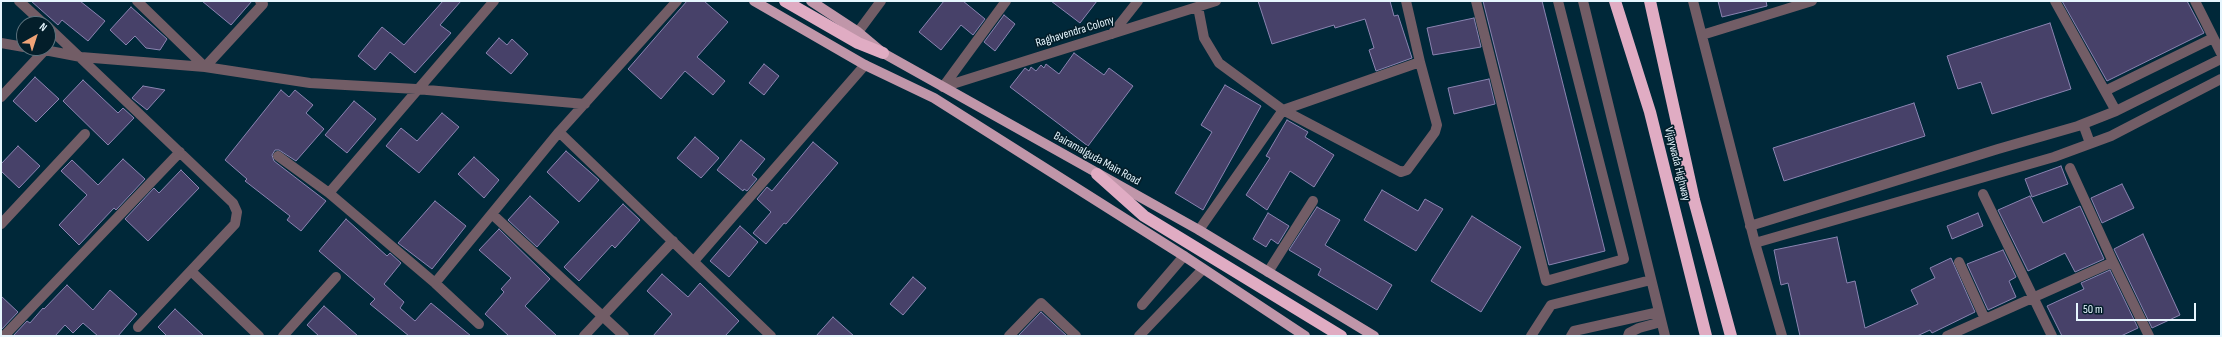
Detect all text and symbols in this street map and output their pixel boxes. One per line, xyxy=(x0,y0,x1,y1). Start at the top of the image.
street label: Raghavendra Colony xyxy=(1034,13,1116,51)
north arrow xyxy=(16,16,56,56)
text: N xyxy=(37,20,50,34)
street label: Vijaywada Highway xyxy=(1661,126,1693,202)
street label: Bairamalguda Main Road xyxy=(1051,129,1143,189)
scale bar xyxy=(2078,295,2198,321)
text: 50 m xyxy=(2083,302,2103,317)

